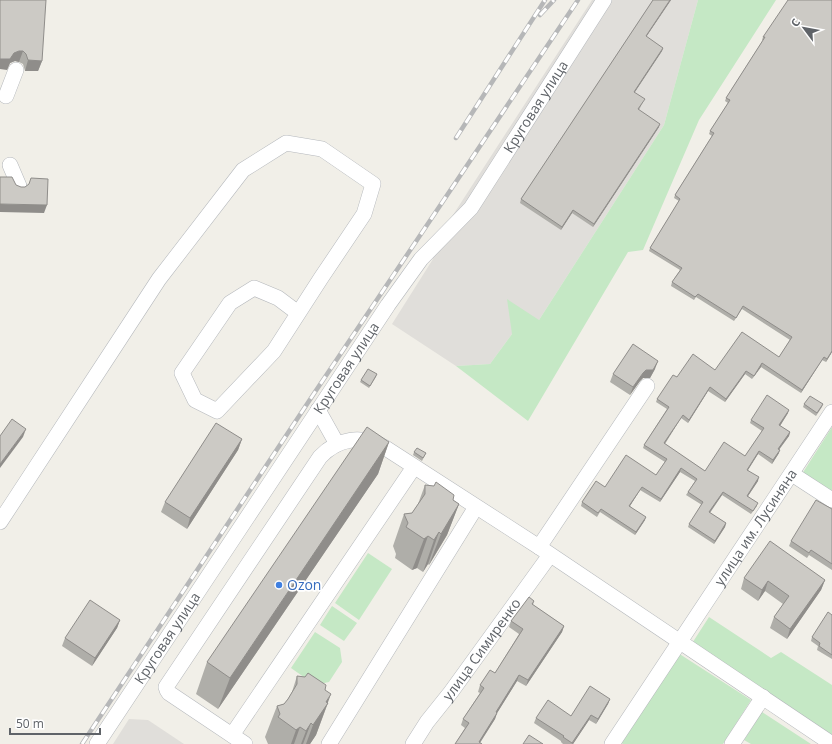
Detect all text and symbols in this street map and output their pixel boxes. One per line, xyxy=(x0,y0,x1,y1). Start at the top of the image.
north arrow xyxy=(784,8,824,48)
text: С xyxy=(787,15,803,29)
street label: Круговая улица xyxy=(499,56,572,156)
street label: Круговая улица xyxy=(308,318,383,417)
street label: улица им. Лусиняна xyxy=(710,465,801,589)
place label: Ozon xyxy=(287,575,321,594)
marker: Ozon xyxy=(274,580,284,590)
street label: Круговая улица xyxy=(129,588,204,687)
street label: улица Симиренко xyxy=(438,594,525,704)
scale bar xyxy=(10,710,100,736)
text: 50 m xyxy=(16,715,44,732)

